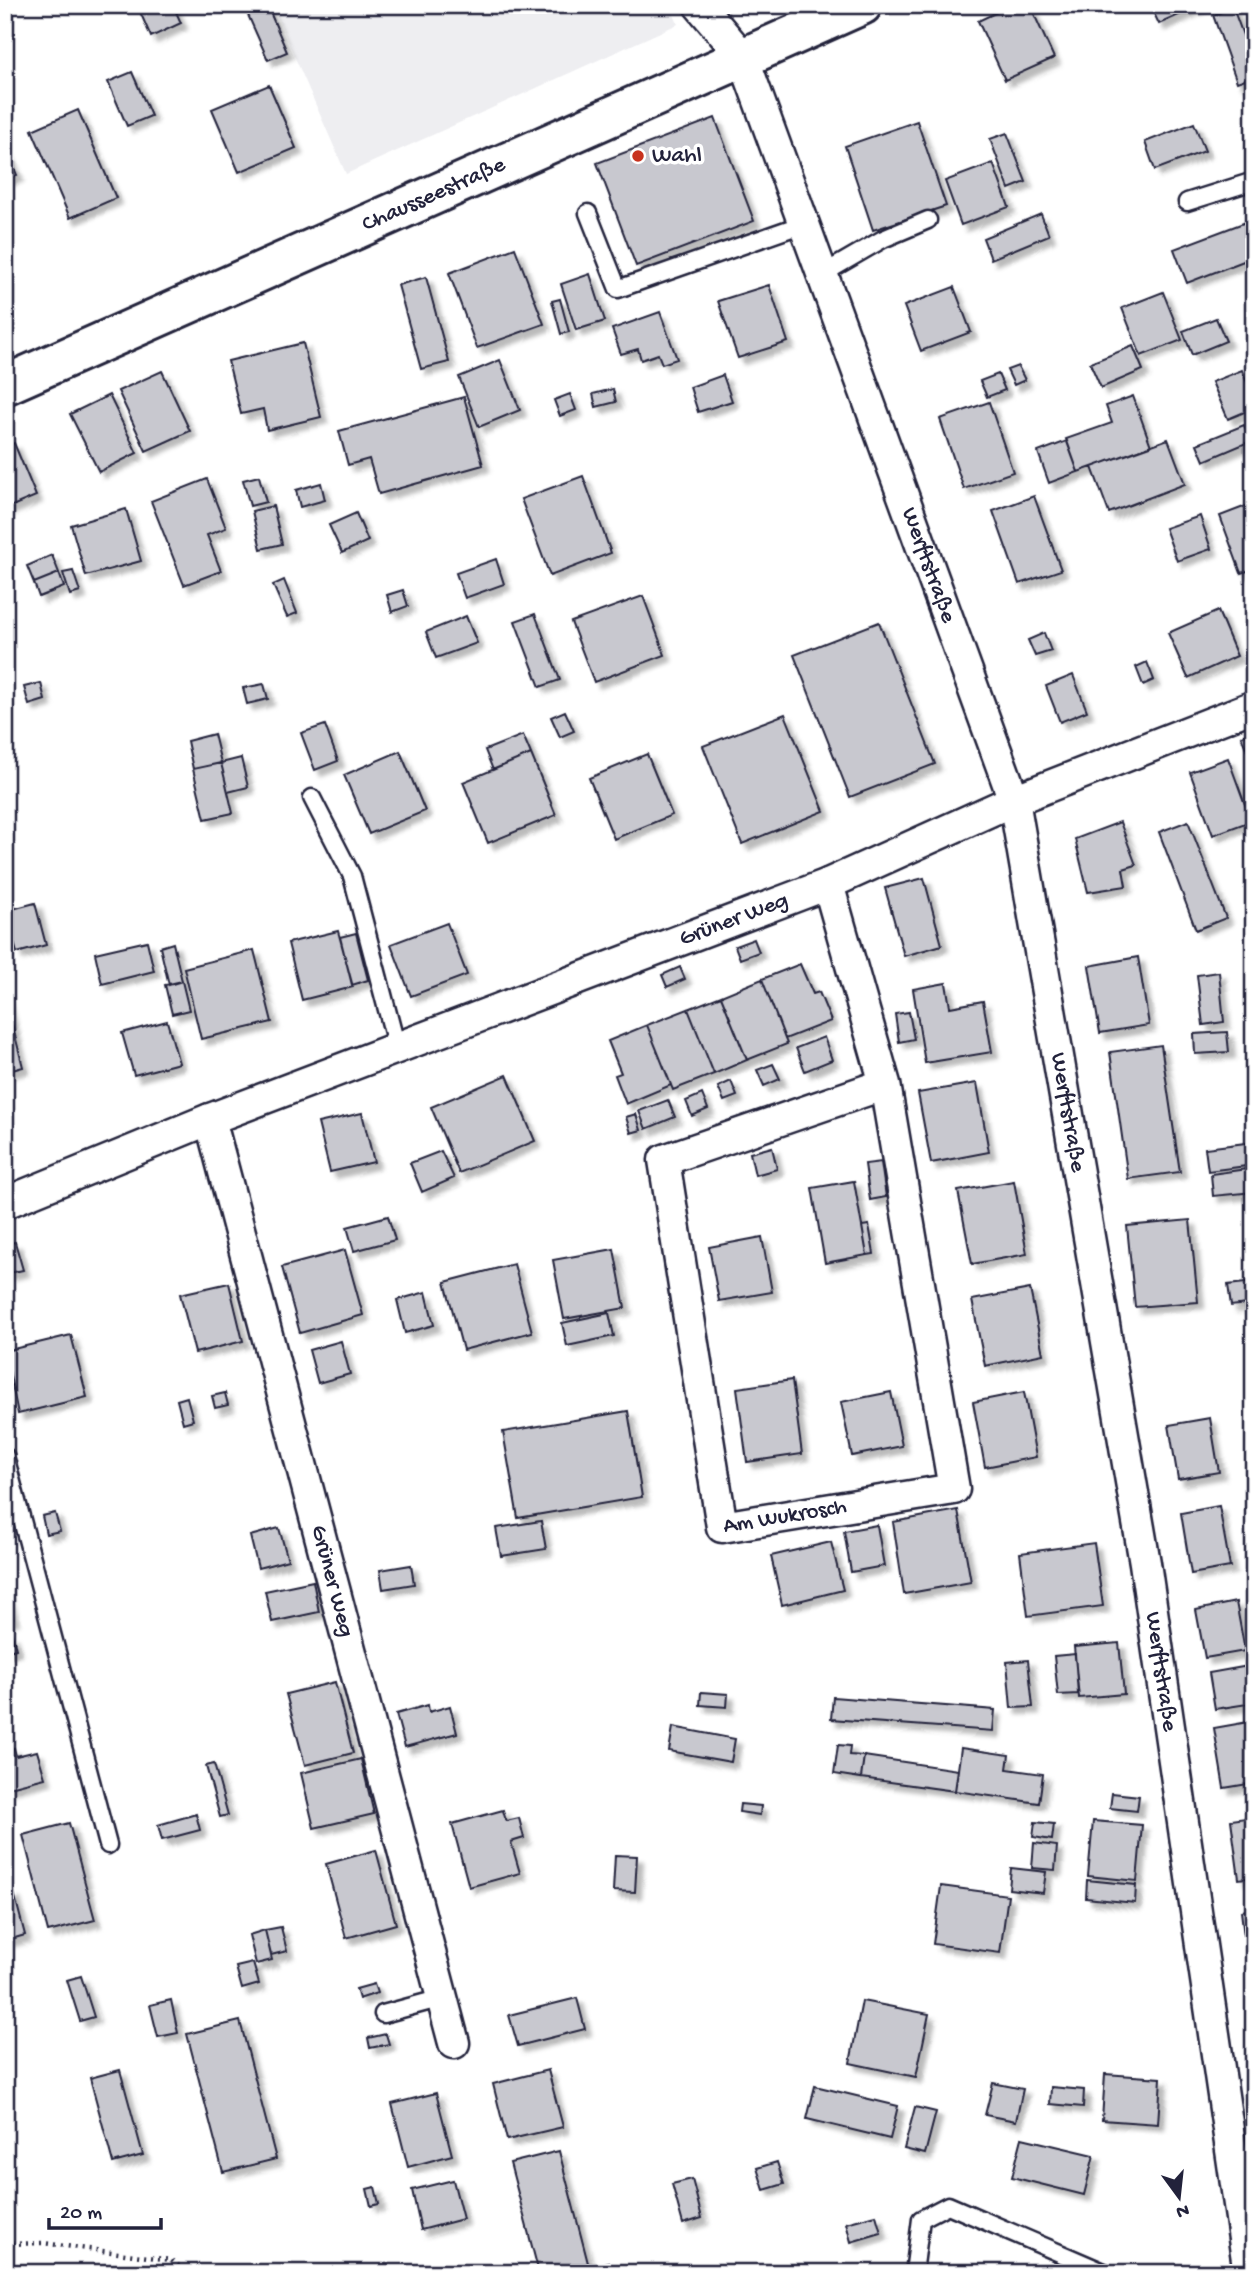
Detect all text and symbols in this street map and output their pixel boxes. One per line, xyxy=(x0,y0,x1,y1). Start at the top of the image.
place label: Wahl xyxy=(652,143,702,170)
marker: Wahl xyxy=(630,148,646,164)
street label: Chausseestraße xyxy=(358,151,511,238)
street label: Werftstraße xyxy=(895,504,962,628)
street label: Grüner Weg xyxy=(676,887,792,953)
street label: Werftstraße xyxy=(1044,1051,1091,1175)
street label: Am Wukrosch xyxy=(721,1493,849,1540)
street label: Grüner Weg xyxy=(304,1522,360,1640)
street label: Werftstraße xyxy=(1139,1610,1183,1734)
north arrow xyxy=(1144,2162,1214,2232)
scale bar xyxy=(49,2187,161,2231)
text: N xyxy=(1174,2197,1191,2223)
text: 20 m xyxy=(60,2202,102,2227)

